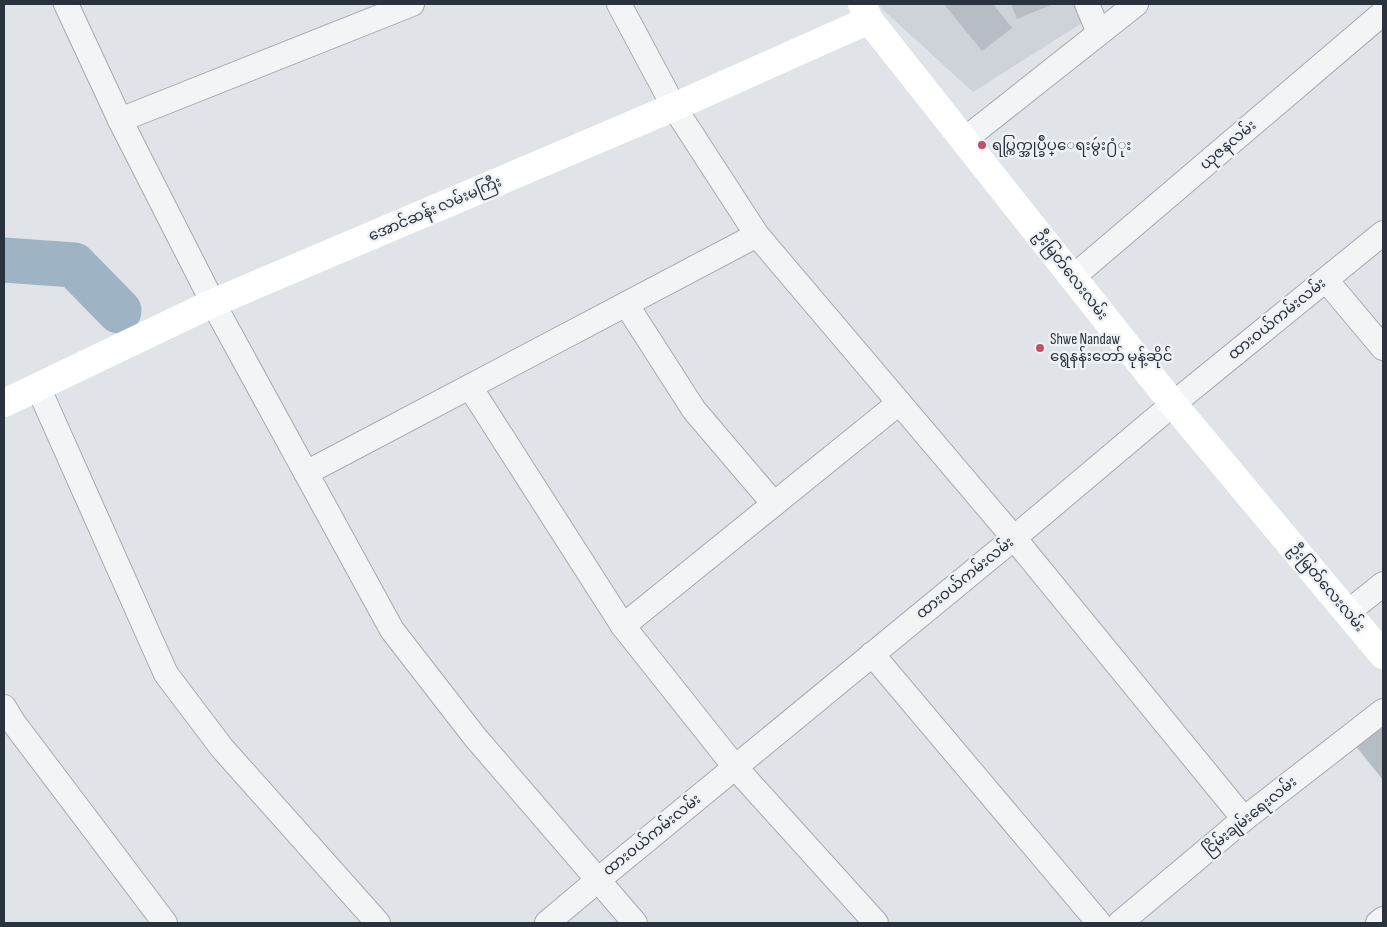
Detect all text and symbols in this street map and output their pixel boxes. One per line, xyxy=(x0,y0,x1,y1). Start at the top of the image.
street label: ယုဇနလမ်း xyxy=(1195,115,1261,176)
place label: ရပ္ကြက္အုပ္ခ်ဳပ္ေရးမွဴး႐ံုး xyxy=(992,135,1132,157)
marker: ရပ္ကြက္အုပ္ခ်ဳပ္ေရးမွဴး႐ံုး xyxy=(976,139,988,151)
street label: အောင်ဆန်း လမ်းမကြီး xyxy=(365,171,505,247)
street label: ဦးမြတ်လေးလမ်း xyxy=(1028,226,1113,325)
street label: ထားဝယ်ကမ်းလမ်း xyxy=(1224,273,1330,364)
place label: Shwe Nandaw ရွေနန်းတော် မုန့်ဆိုင် xyxy=(1050,330,1173,368)
marker: Shwe Nandaw ရွေနန်းတော် မုန့်ဆိုင် xyxy=(1034,342,1046,354)
street label: ထားဝယ်ကမ်းလမ်း xyxy=(912,532,1018,623)
street label: ဦးမြတ်လေးလမ်း xyxy=(1283,539,1370,637)
street label: ငြိမ်းချမ်းရေးလမ်း xyxy=(1199,772,1302,861)
street label: ထားဝယ်ကမ်းလမ်း xyxy=(599,789,705,880)

